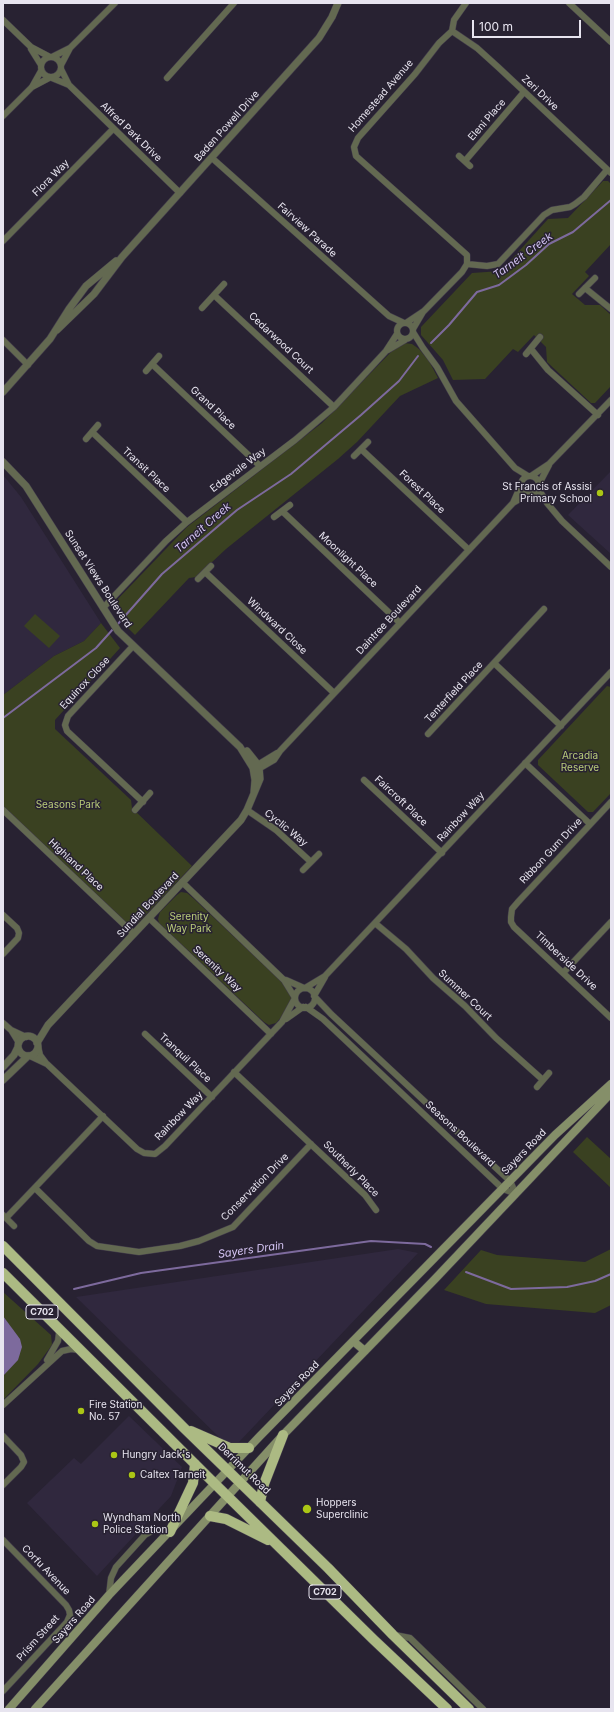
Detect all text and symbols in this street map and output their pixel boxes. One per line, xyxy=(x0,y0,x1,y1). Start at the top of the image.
scale bar xyxy=(474,12,583,38)
text: 100 m xyxy=(479,19,513,34)
street label: Homestead Avenue xyxy=(346,57,416,135)
street label: Zeri Drive xyxy=(519,73,561,113)
street label: Baden Powell Drive xyxy=(192,88,262,164)
street label: Eleni Place xyxy=(466,97,508,143)
street label: Alfred Park Drive xyxy=(98,100,164,164)
street label: Flora Way xyxy=(30,157,72,199)
street label: Fairview Parade xyxy=(275,200,339,260)
water label: Tarneit Creek xyxy=(491,230,555,282)
street label: Cedarwood Court xyxy=(246,310,316,376)
street label: Grand Place xyxy=(188,384,238,432)
street label: Transit Place xyxy=(120,445,172,495)
street label: Edgevale Way xyxy=(208,445,268,495)
street label: Forest Place xyxy=(397,468,447,516)
place label: St Francis of Assisi Primary School xyxy=(502,481,592,504)
marker: St Francis of Assisi Primary School xyxy=(595,488,605,498)
water label: Tarneit Creek xyxy=(172,500,234,556)
street label: Sunset Views Boulevard xyxy=(62,528,134,630)
street label: Moonlight Place xyxy=(316,530,380,590)
street label: Daintree Boulevard xyxy=(354,583,424,657)
street label: Windward Close xyxy=(245,595,309,657)
street label: Equinox Close xyxy=(58,654,112,712)
street label: Tenterfield Place xyxy=(422,659,486,725)
park label: Arcadia Reserve xyxy=(561,750,599,774)
street label: Faircroft Place xyxy=(372,773,430,829)
street label: Rainbow Way xyxy=(435,790,487,844)
park label: Seasons Park xyxy=(36,799,100,811)
street label: Cyclic Way xyxy=(262,807,310,849)
street label: Ribbon Gum Drive xyxy=(517,816,585,886)
street label: Highland Place xyxy=(46,836,106,894)
street label: Sundial Boulevard xyxy=(115,870,181,940)
park label: Serenity Way Park xyxy=(167,911,211,934)
street label: Timberside Drive xyxy=(532,929,600,993)
street label: Serenity Way xyxy=(190,943,244,995)
street label: Summer Court xyxy=(436,967,494,1023)
street label: Tranquil Place xyxy=(156,1031,214,1085)
street label: Rainbow Way xyxy=(153,1089,205,1143)
street label: Seasons Boulevard xyxy=(423,1099,497,1169)
street label: Sayers Road xyxy=(499,1127,549,1177)
street label: Southerly Place xyxy=(321,1139,381,1199)
street label: Conservation Drive xyxy=(219,1151,291,1223)
water label: Sayers Drain xyxy=(217,1239,285,1261)
road number: C702 xyxy=(26,1305,58,1319)
street label: Sayers Road xyxy=(272,1359,322,1409)
place label: Fire Station No. 57 xyxy=(89,1399,143,1422)
marker: Fire Station No. 57 xyxy=(76,1406,86,1416)
street label: Derrimut Road xyxy=(215,1441,273,1497)
place label: Hungry Jack's xyxy=(122,1449,191,1461)
marker: Hungry Jack's xyxy=(109,1450,119,1460)
place label: Caltex Tarneit xyxy=(140,1469,205,1481)
marker: Caltex Tarneit xyxy=(127,1470,137,1480)
place label: Hoppers Superclinic xyxy=(316,1497,368,1520)
marker: Hoppers Superclinic xyxy=(301,1503,313,1515)
place label: Wyndham North Police Station xyxy=(103,1512,180,1536)
marker: Wyndham North Police Station xyxy=(90,1519,100,1529)
street label: Corfu Avenue xyxy=(19,1543,73,1597)
road number: C702 xyxy=(309,1585,341,1599)
street label: Sayers Road xyxy=(50,1594,98,1646)
street label: Prism Street xyxy=(14,1613,62,1663)

